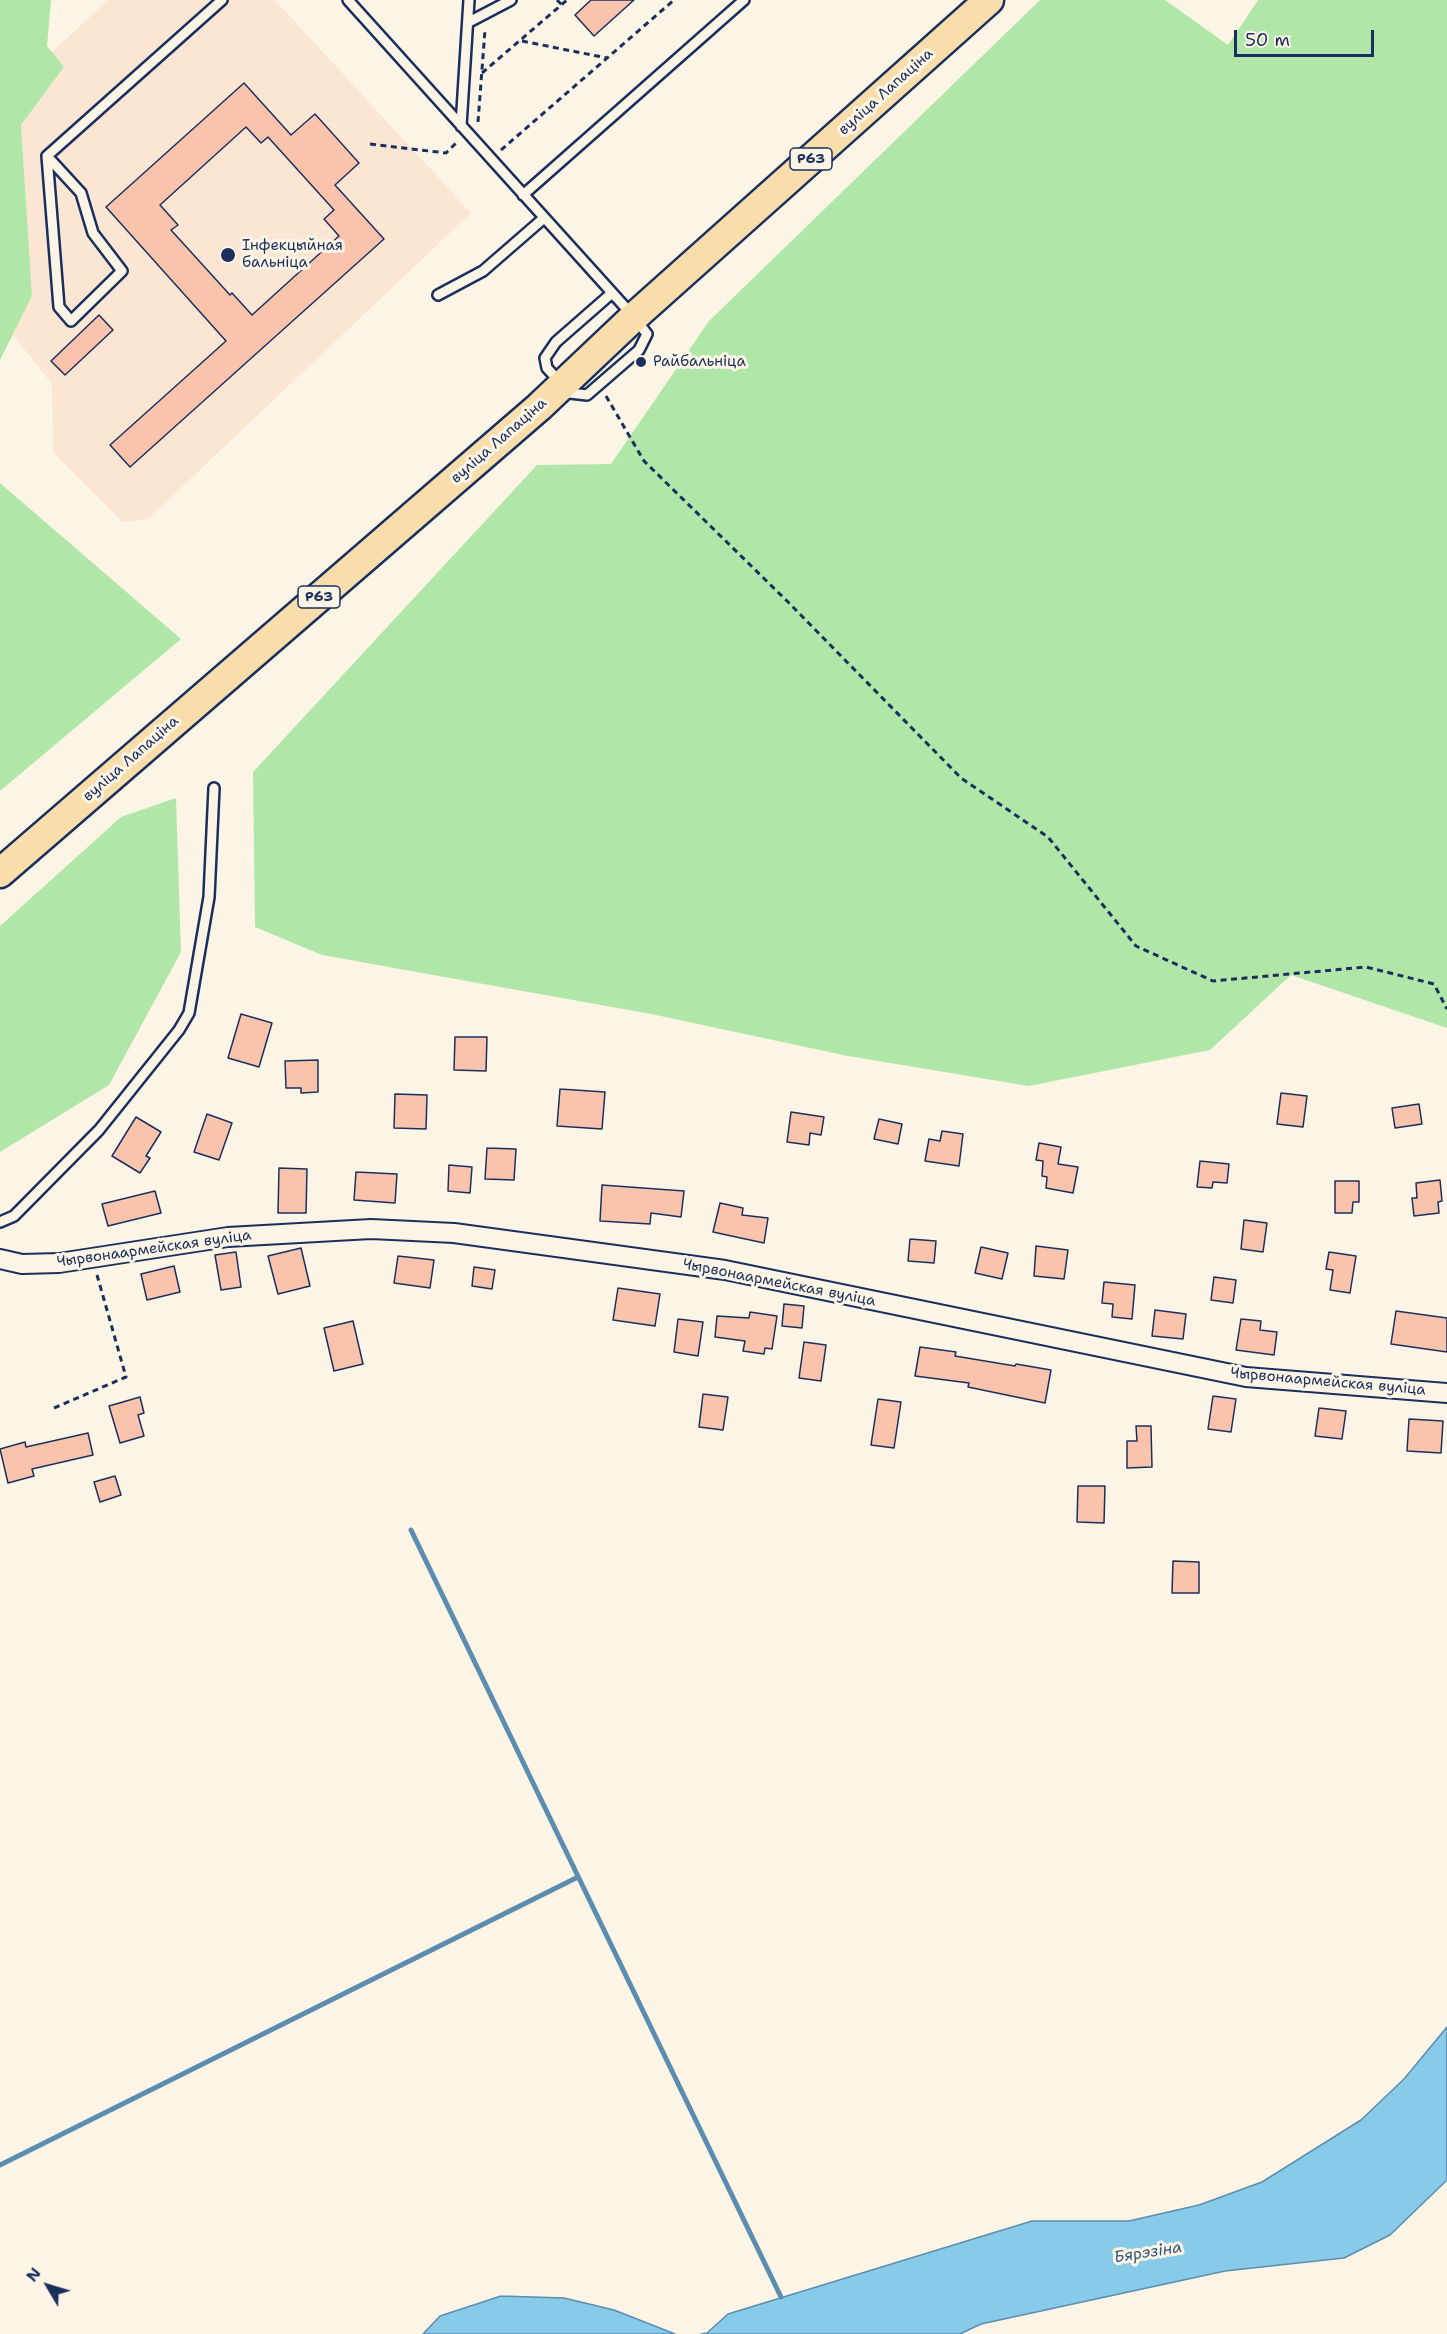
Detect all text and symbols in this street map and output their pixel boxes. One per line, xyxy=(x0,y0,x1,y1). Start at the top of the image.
scale bar xyxy=(1237,18,1376,56)
text: 50 m xyxy=(1245,28,1290,52)
street label: вуліца Лапаціна xyxy=(835,45,937,139)
road number: Р63 xyxy=(790,148,832,170)
place label: Інфекцыйная бальніца xyxy=(242,237,343,272)
marker: Інфекцыйная бальніца xyxy=(219,246,237,264)
place label: Райбальніца xyxy=(653,353,746,371)
marker: Райбальніца xyxy=(634,355,648,369)
street label: вуліца Лапаціна xyxy=(447,394,551,488)
road number: Р63 xyxy=(298,586,340,608)
street label: вуліца Лапаціна xyxy=(79,712,183,806)
street label: Чырвонаармейская вуліца xyxy=(56,1226,252,1272)
street label: Чырвонаармейская вуліца xyxy=(681,1255,877,1311)
street label: Чырвонаармейская вуліца xyxy=(1229,1364,1427,1400)
water label: Бярэзіна xyxy=(1113,2238,1183,2268)
north arrow xyxy=(18,2256,78,2316)
text: N xyxy=(21,2263,46,2286)

